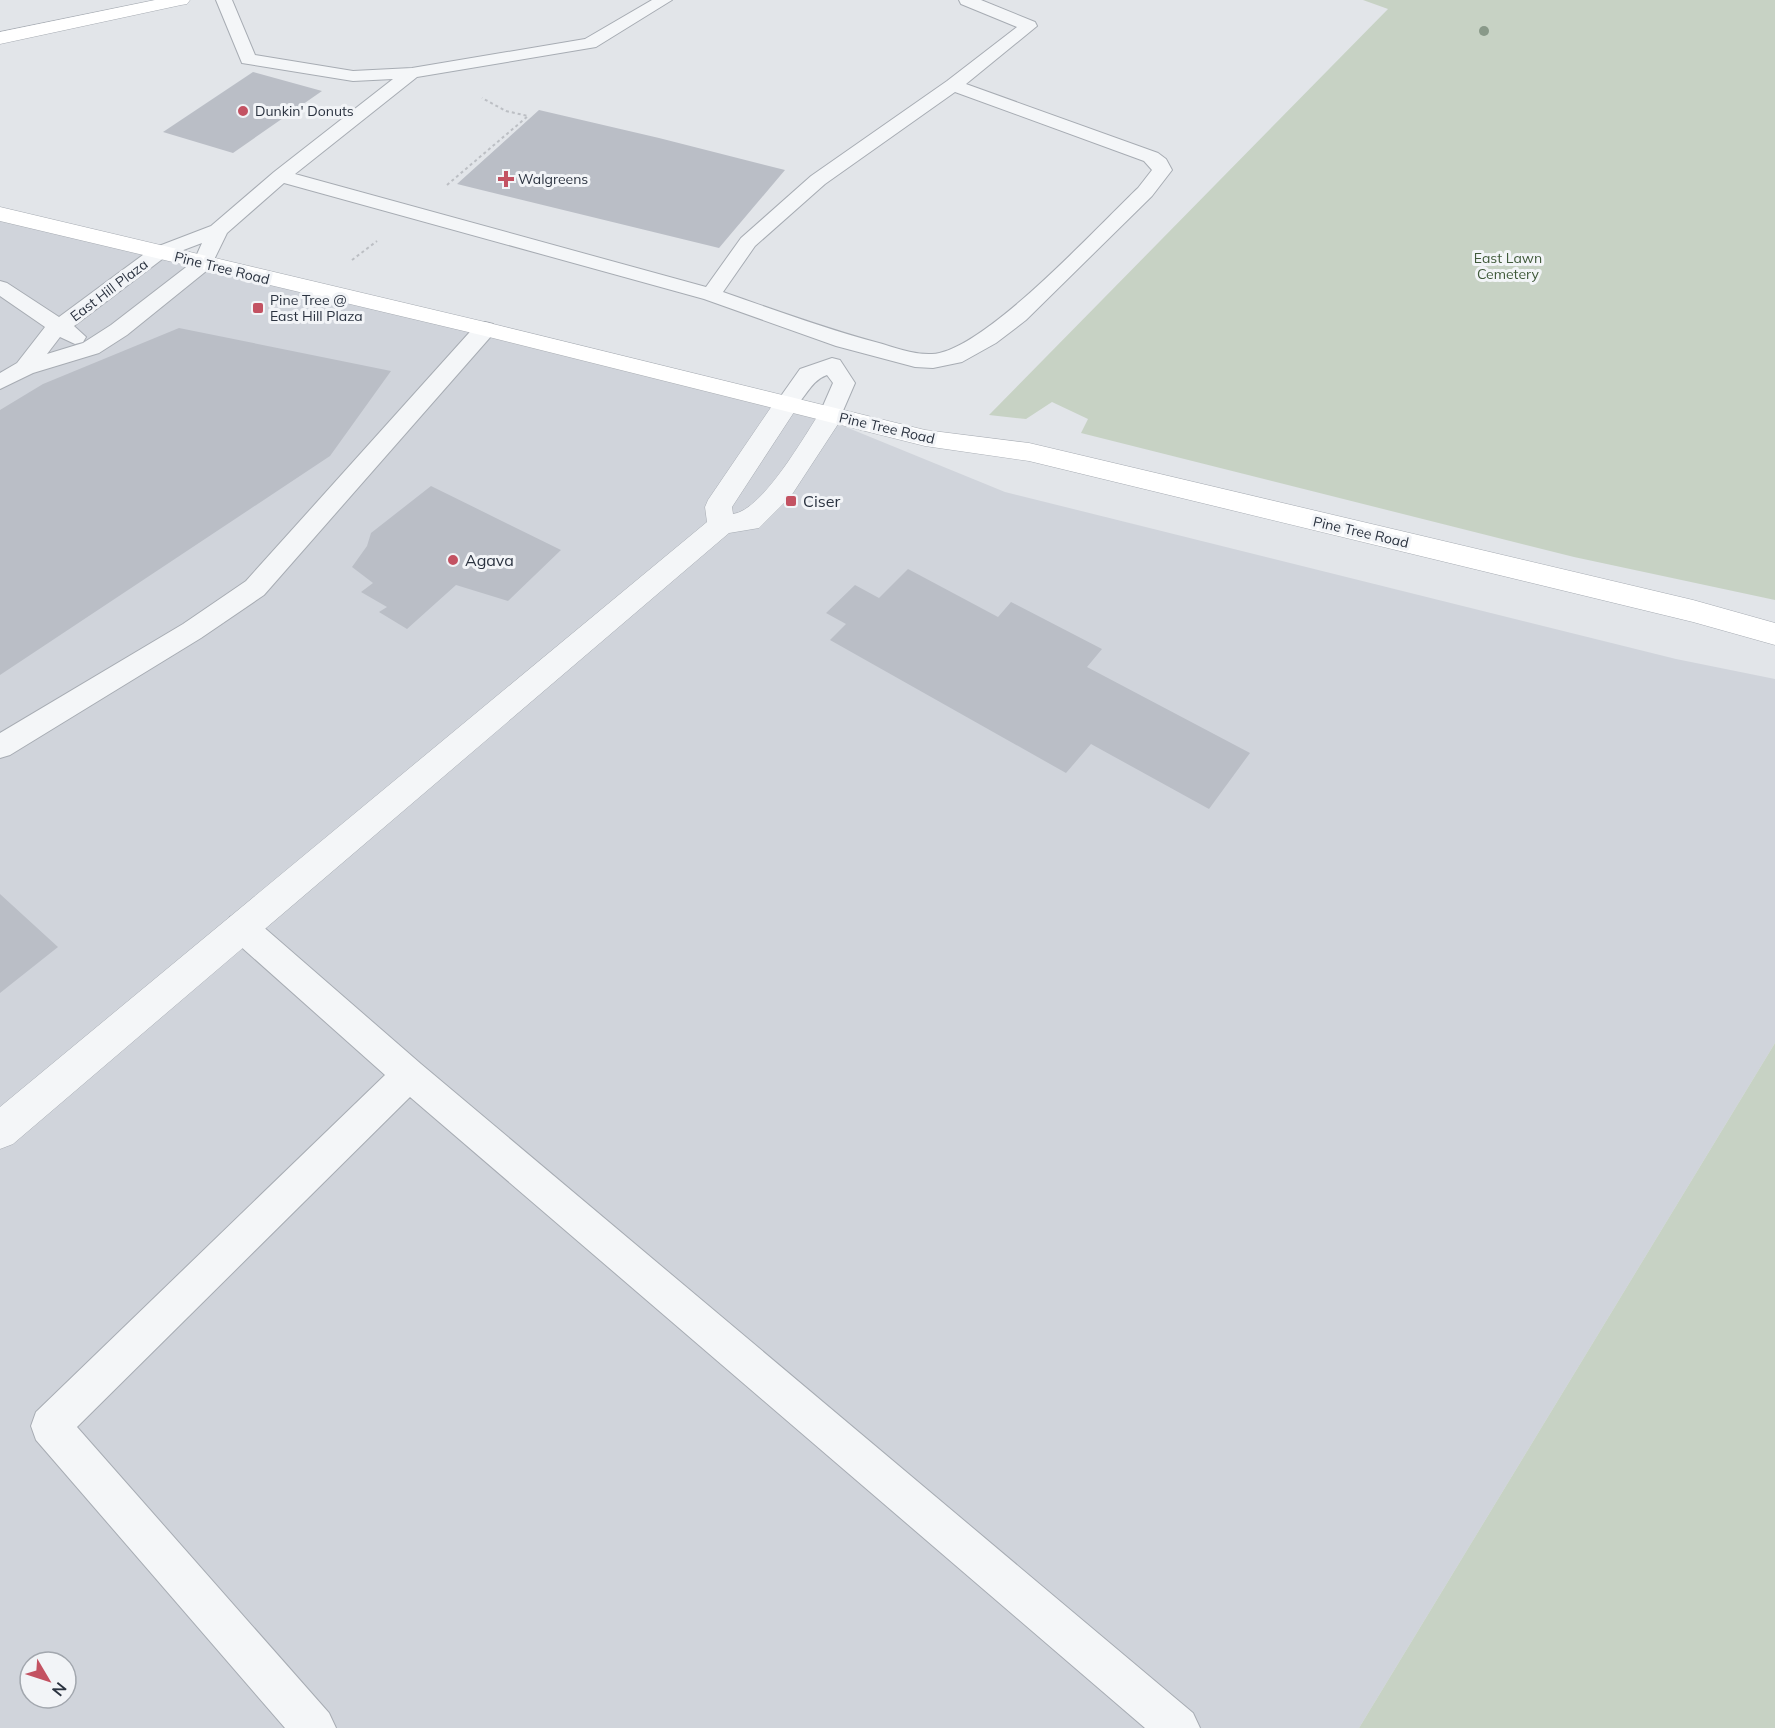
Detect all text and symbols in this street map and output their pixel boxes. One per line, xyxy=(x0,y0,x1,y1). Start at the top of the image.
place label: Dunkin' Donuts xyxy=(255,102,354,120)
marker: Dunkin' Donuts xyxy=(236,104,250,118)
place label: Walgreens xyxy=(518,170,588,188)
marker: Walgreens xyxy=(499,172,513,186)
street label: Pine Tree Road xyxy=(173,247,271,289)
park label: East Lawn Cemetery xyxy=(1474,249,1542,283)
street label: East Hill Plaza xyxy=(67,255,151,325)
place label: Pine Tree @ East Hill Plaza xyxy=(270,291,363,325)
marker: Pine Tree @ East Hill Plaza xyxy=(251,301,265,315)
street label: Pine Tree Road xyxy=(837,408,937,448)
place label: Ciser xyxy=(803,491,840,511)
marker: Ciser xyxy=(784,494,798,508)
street label: Pine Tree Road xyxy=(1311,512,1411,552)
place label: Agava xyxy=(465,550,514,570)
marker: Agava xyxy=(446,553,460,567)
north arrow xyxy=(18,1650,78,1710)
text: N xyxy=(48,1678,71,1700)

